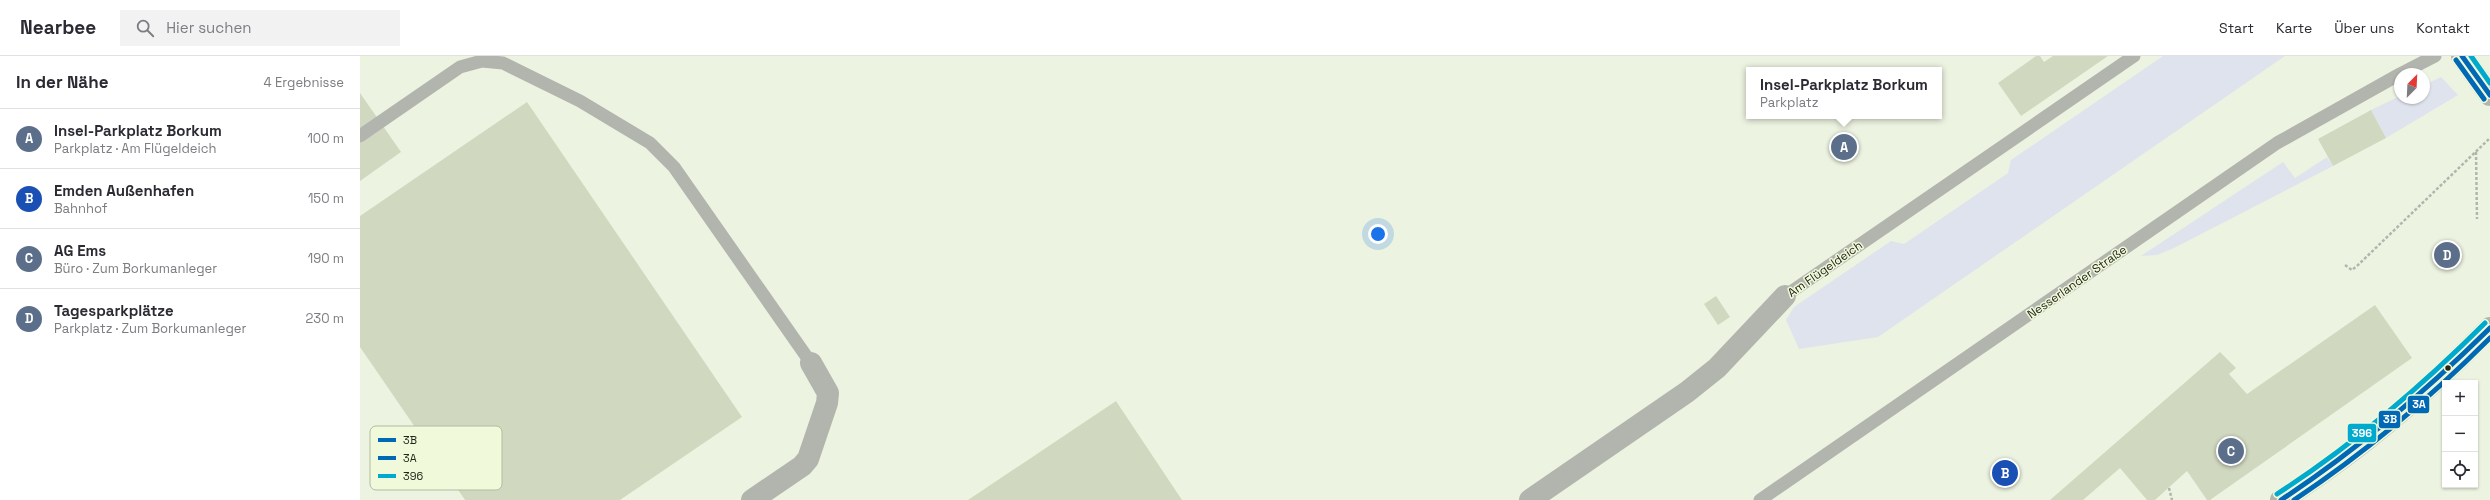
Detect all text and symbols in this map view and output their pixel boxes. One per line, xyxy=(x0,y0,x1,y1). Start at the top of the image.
search box xyxy=(120,10,400,46)
text: Nearbee xyxy=(20,15,96,40)
icon: search xyxy=(134,17,156,39)
text: Hier suchen xyxy=(166,18,251,37)
text: Start xyxy=(2219,19,2254,37)
text: Karte xyxy=(2276,19,2312,37)
text: Über uns xyxy=(2334,19,2394,37)
text: Kontakt xyxy=(2416,19,2470,37)
popup xyxy=(1746,67,1942,119)
north arrow xyxy=(2394,68,2430,104)
text: In der Nähe xyxy=(16,71,108,93)
text: 4 Ergebnisse xyxy=(264,74,344,91)
text: Insel-Parkplatz Borkum xyxy=(1760,75,1928,94)
text: Parkplatz xyxy=(1760,94,1818,111)
text: Insel-Parkplatz Borkum xyxy=(54,121,222,140)
text: A xyxy=(25,130,33,147)
text: 100 m xyxy=(307,130,344,147)
pin: A xyxy=(1831,132,1857,162)
text: Parkplatz · Am Flügeldeich xyxy=(54,140,216,157)
text: Emden Außenhafen xyxy=(54,181,194,200)
text: B xyxy=(25,190,33,207)
text: 150 m xyxy=(308,190,344,207)
text: Bahnhof xyxy=(54,200,108,217)
your location xyxy=(1368,224,1388,244)
street label: Am Flügeldeich xyxy=(1784,237,1866,301)
pin: D xyxy=(2434,240,2460,270)
text: AG Ems xyxy=(54,241,106,260)
street label: Nesserlander Straße xyxy=(2024,242,2130,322)
text: C xyxy=(25,250,33,267)
text: 190 m xyxy=(308,250,344,267)
text: Büro · Zum Borkumanleger xyxy=(54,260,217,277)
text: Tagesparkplätze xyxy=(54,301,174,320)
text: D xyxy=(25,310,33,327)
text: 230 m xyxy=(306,310,344,327)
text: Parkplatz · Zum Borkumanleger xyxy=(54,320,246,337)
unlabelled marker xyxy=(2443,363,2453,373)
map controls xyxy=(2442,380,2478,488)
button: + xyxy=(2442,380,2478,416)
line badge: 3A xyxy=(2407,395,2430,414)
text: 3A xyxy=(2412,397,2426,411)
line badge: 3B xyxy=(2378,410,2401,429)
text: 3B xyxy=(2383,412,2397,426)
button: − xyxy=(2442,416,2478,452)
line badge: 396 xyxy=(2347,423,2377,443)
legend xyxy=(370,426,502,490)
text: 396 xyxy=(2352,426,2372,440)
text: 3B xyxy=(403,433,417,447)
pin: C xyxy=(2218,436,2244,466)
text: 3A xyxy=(403,451,417,465)
button: locate xyxy=(2442,452,2478,488)
pin: B xyxy=(1992,458,2018,488)
text: 396 xyxy=(403,469,423,483)

